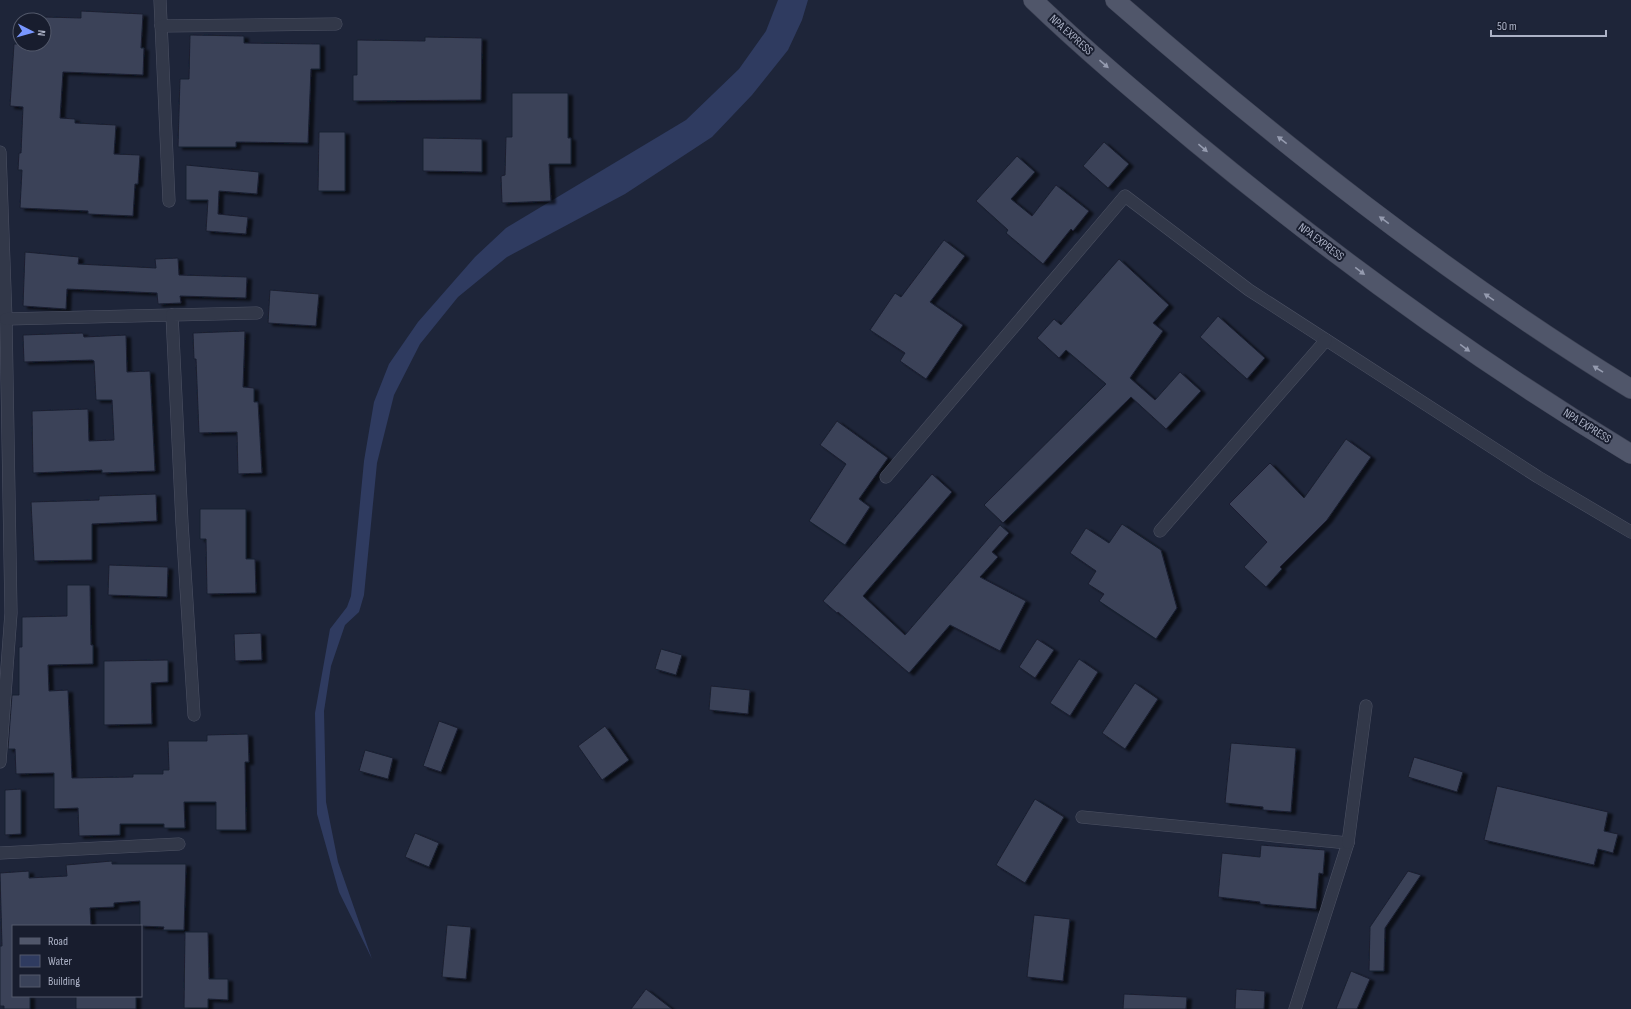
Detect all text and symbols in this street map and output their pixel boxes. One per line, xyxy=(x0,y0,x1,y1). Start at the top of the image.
street label: NPA EXPRESS xyxy=(1046,11,1096,59)
north arrow xyxy=(12,12,52,52)
scale bar xyxy=(1491,12,1606,38)
text: 50 m xyxy=(1497,19,1517,34)
text: N xyxy=(35,29,48,37)
one-way arrow xyxy=(1098,59,1109,68)
one-way arrow xyxy=(1276,136,1287,145)
one-way arrow xyxy=(1198,143,1208,152)
one-way arrow xyxy=(1379,216,1390,224)
street label: NPA EXPRESS xyxy=(1295,220,1347,264)
one-way arrow xyxy=(1355,267,1366,275)
one-way arrow xyxy=(1484,293,1495,301)
one-way arrow xyxy=(1460,344,1471,352)
one-way arrow xyxy=(1592,365,1604,372)
street label: NPA EXPRESS xyxy=(1560,405,1614,447)
legend xyxy=(12,925,142,997)
text: Road xyxy=(48,934,68,949)
text: Water xyxy=(48,954,72,969)
text: Building xyxy=(48,974,80,989)

